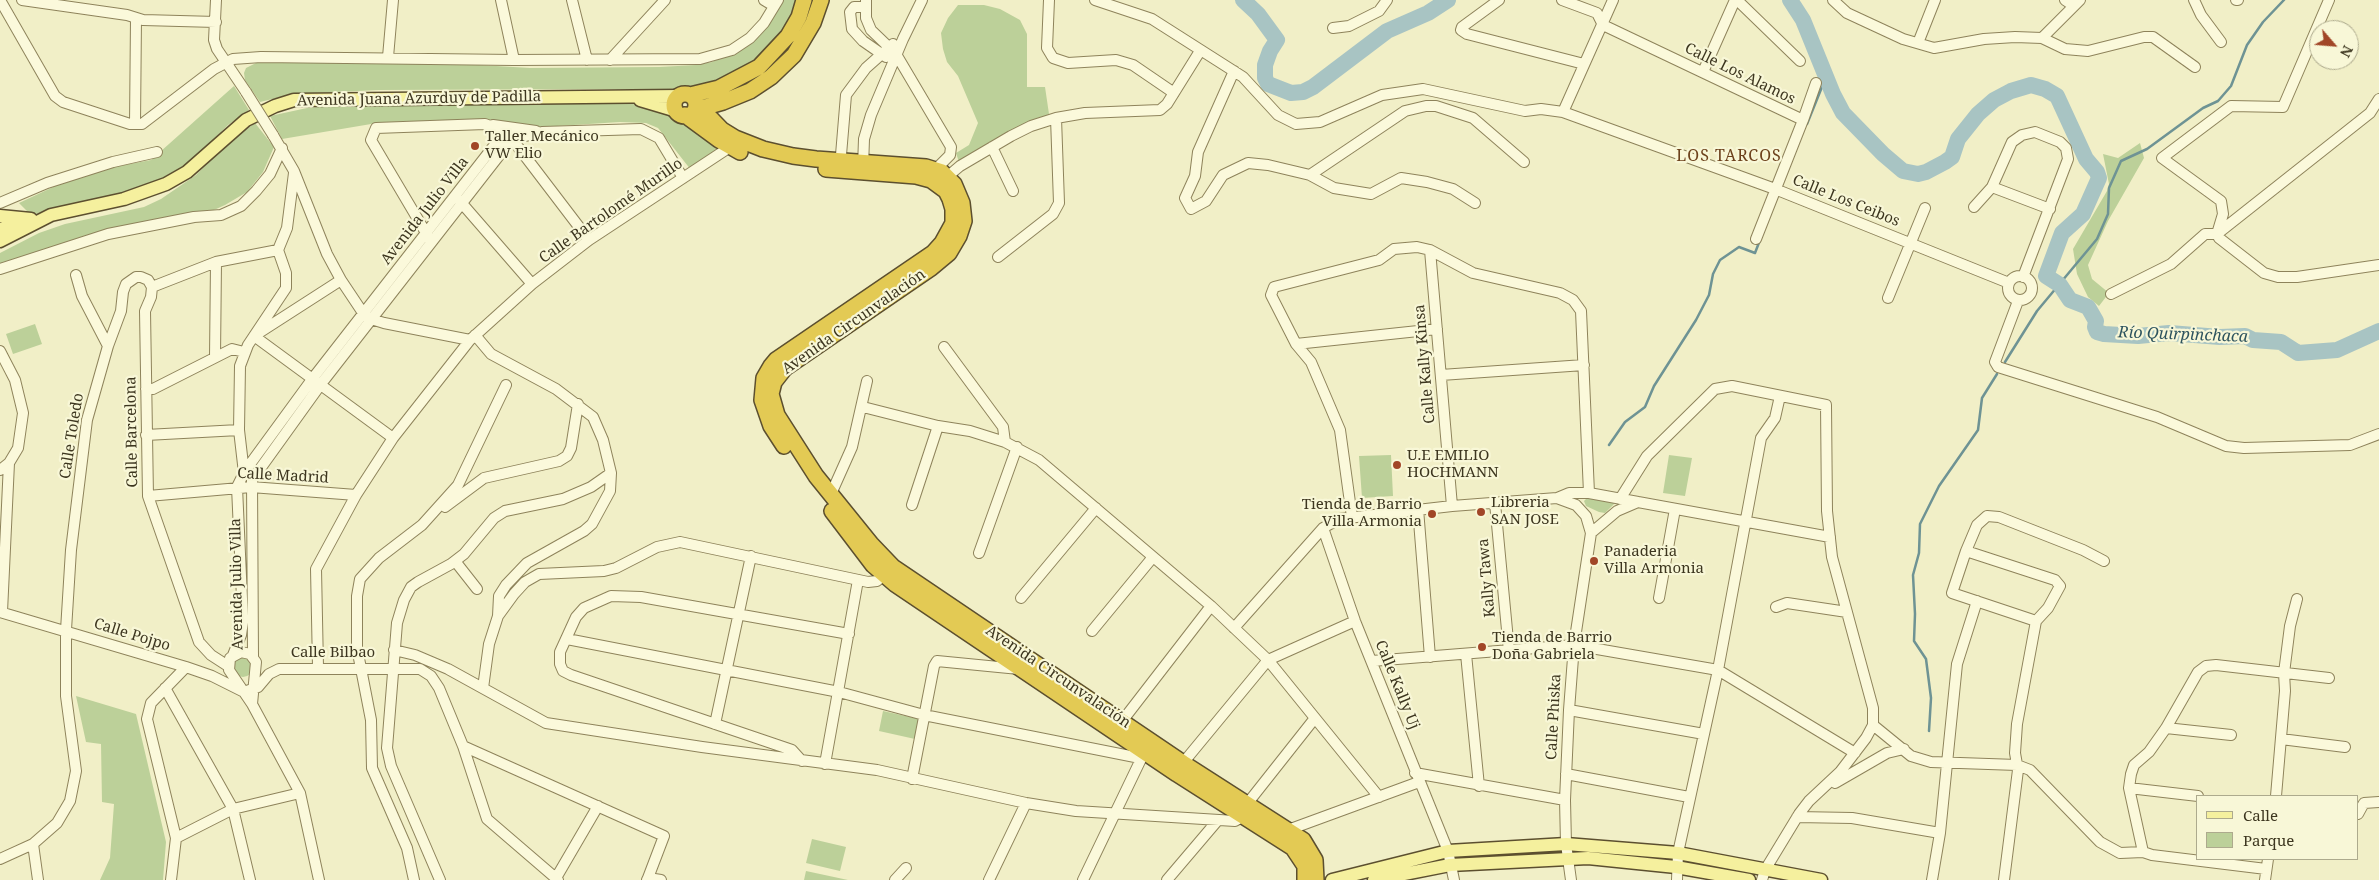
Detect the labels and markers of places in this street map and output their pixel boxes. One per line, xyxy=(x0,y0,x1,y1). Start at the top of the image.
place label: Taller Mecánico VW Elio xyxy=(485,128,599,163)
marker: Taller Mecánico VW Elio xyxy=(469,140,481,152)
place label: U.E EMILIO HOCHMANN xyxy=(1407,447,1499,482)
marker: U.E EMILIO HOCHMANN xyxy=(1391,459,1403,471)
place label: Libreria SAN JOSE xyxy=(1491,494,1559,529)
place label: Tienda de Barrio Villa Armonia xyxy=(1302,496,1422,531)
marker: Libreria SAN JOSE xyxy=(1475,506,1487,518)
marker: Tienda de Barrio Villa Armonia xyxy=(1426,508,1438,520)
place label: Panaderia Villa Armonia xyxy=(1604,543,1704,578)
marker: Panaderia Villa Armonia xyxy=(1588,555,1600,567)
place label: Tienda de Barrio Doña Gabriela xyxy=(1492,629,1612,664)
marker: Tienda de Barrio Doña Gabriela xyxy=(1476,641,1488,653)

